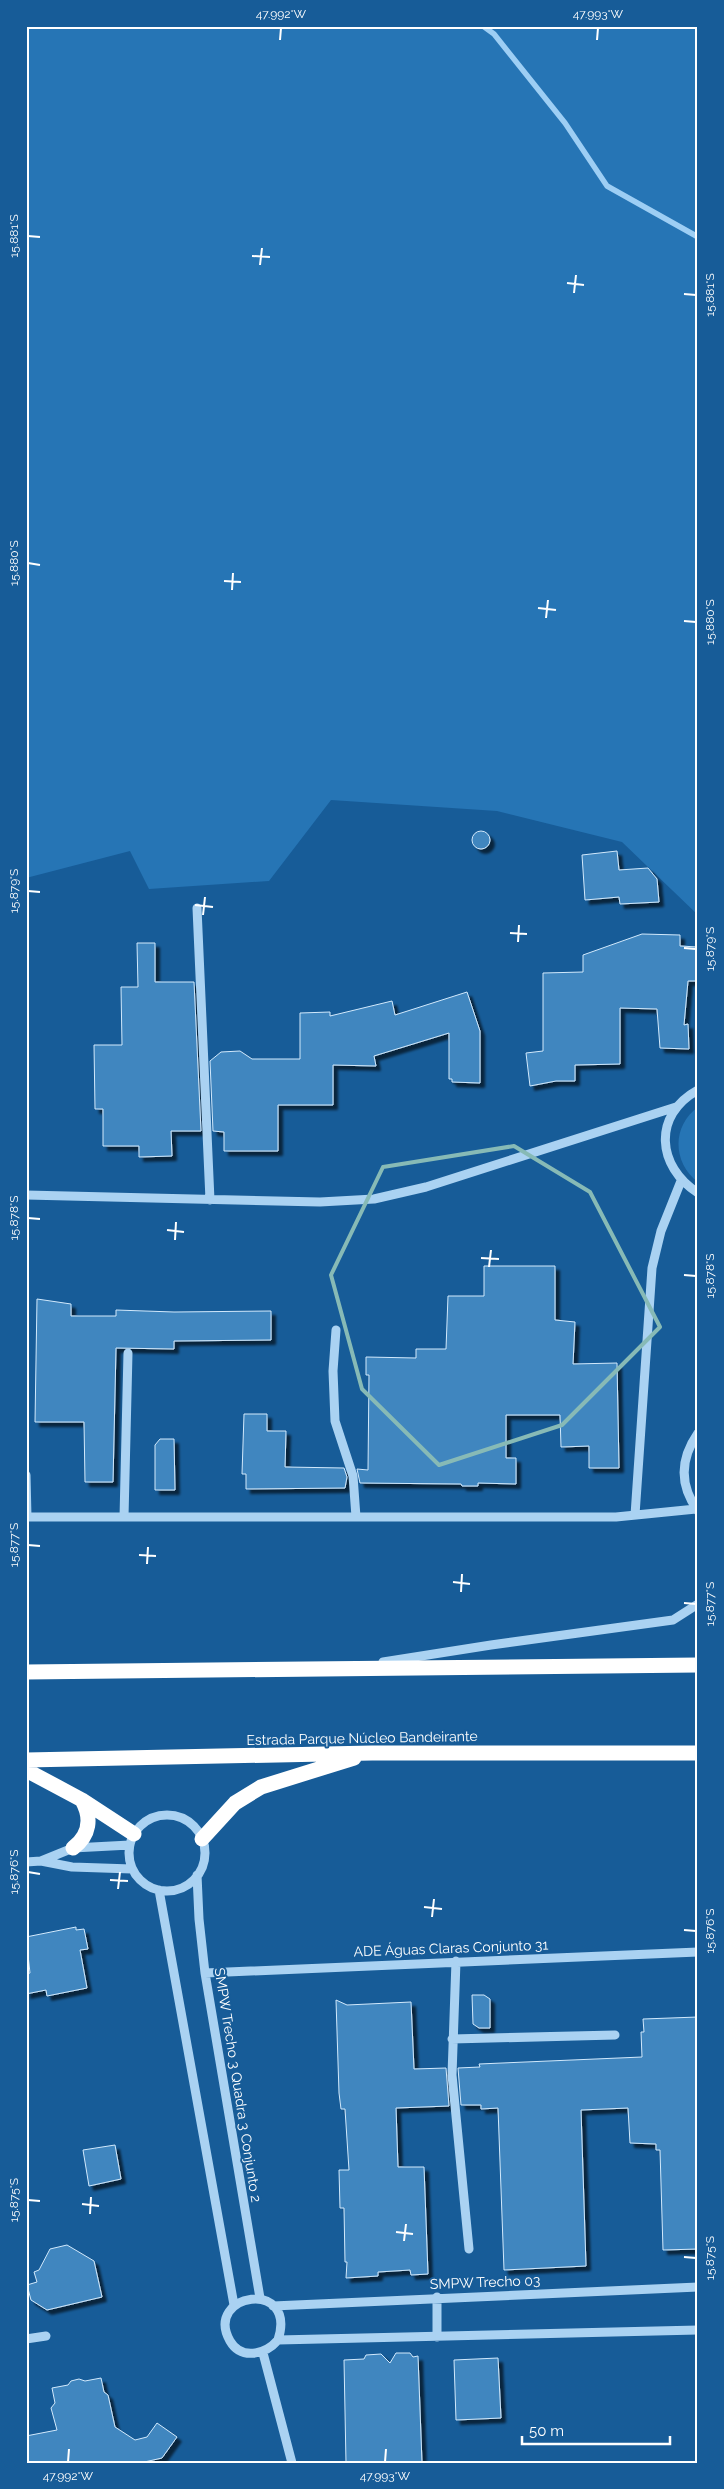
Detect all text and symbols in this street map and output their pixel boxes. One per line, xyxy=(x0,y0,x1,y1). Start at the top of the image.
text: 47.992°W xyxy=(256,7,307,21)
text: 47.993°W xyxy=(573,7,624,21)
text: 15.881°S xyxy=(7,214,21,258)
text: 15.881°S xyxy=(703,273,717,317)
text: 15.880°S xyxy=(7,540,21,586)
text: 15.880°S xyxy=(703,599,717,645)
text: 15.879°S xyxy=(7,869,21,913)
text: 15.879°S xyxy=(703,927,717,971)
text: 15.878°S xyxy=(7,1195,21,1241)
text: 15.878°S xyxy=(703,1253,717,1299)
text: 15.877°S xyxy=(7,1523,21,1567)
text: 15.877°S xyxy=(703,1582,717,1626)
street label: Estrada Parque Núcleo Bandeirante xyxy=(246,1728,478,1748)
text: 15.876°S xyxy=(7,1849,21,1895)
text: 15.876°S xyxy=(703,1908,717,1954)
street label: ADE Águas Claras Conjunto 31 xyxy=(353,1936,549,1959)
street label: SMPW Trecho 3 Quadra 3 Conjunto 2 xyxy=(212,1967,264,2203)
text: 15.875°S xyxy=(7,2178,21,2222)
text: 15.875°S xyxy=(703,2236,717,2280)
street label: SMPW Trecho 03 xyxy=(429,2272,541,2292)
scale bar xyxy=(522,2414,669,2446)
text: 50 m xyxy=(529,2422,564,2440)
text: 47.992°W xyxy=(43,2469,94,2483)
text: 47.993°W xyxy=(360,2469,411,2483)

